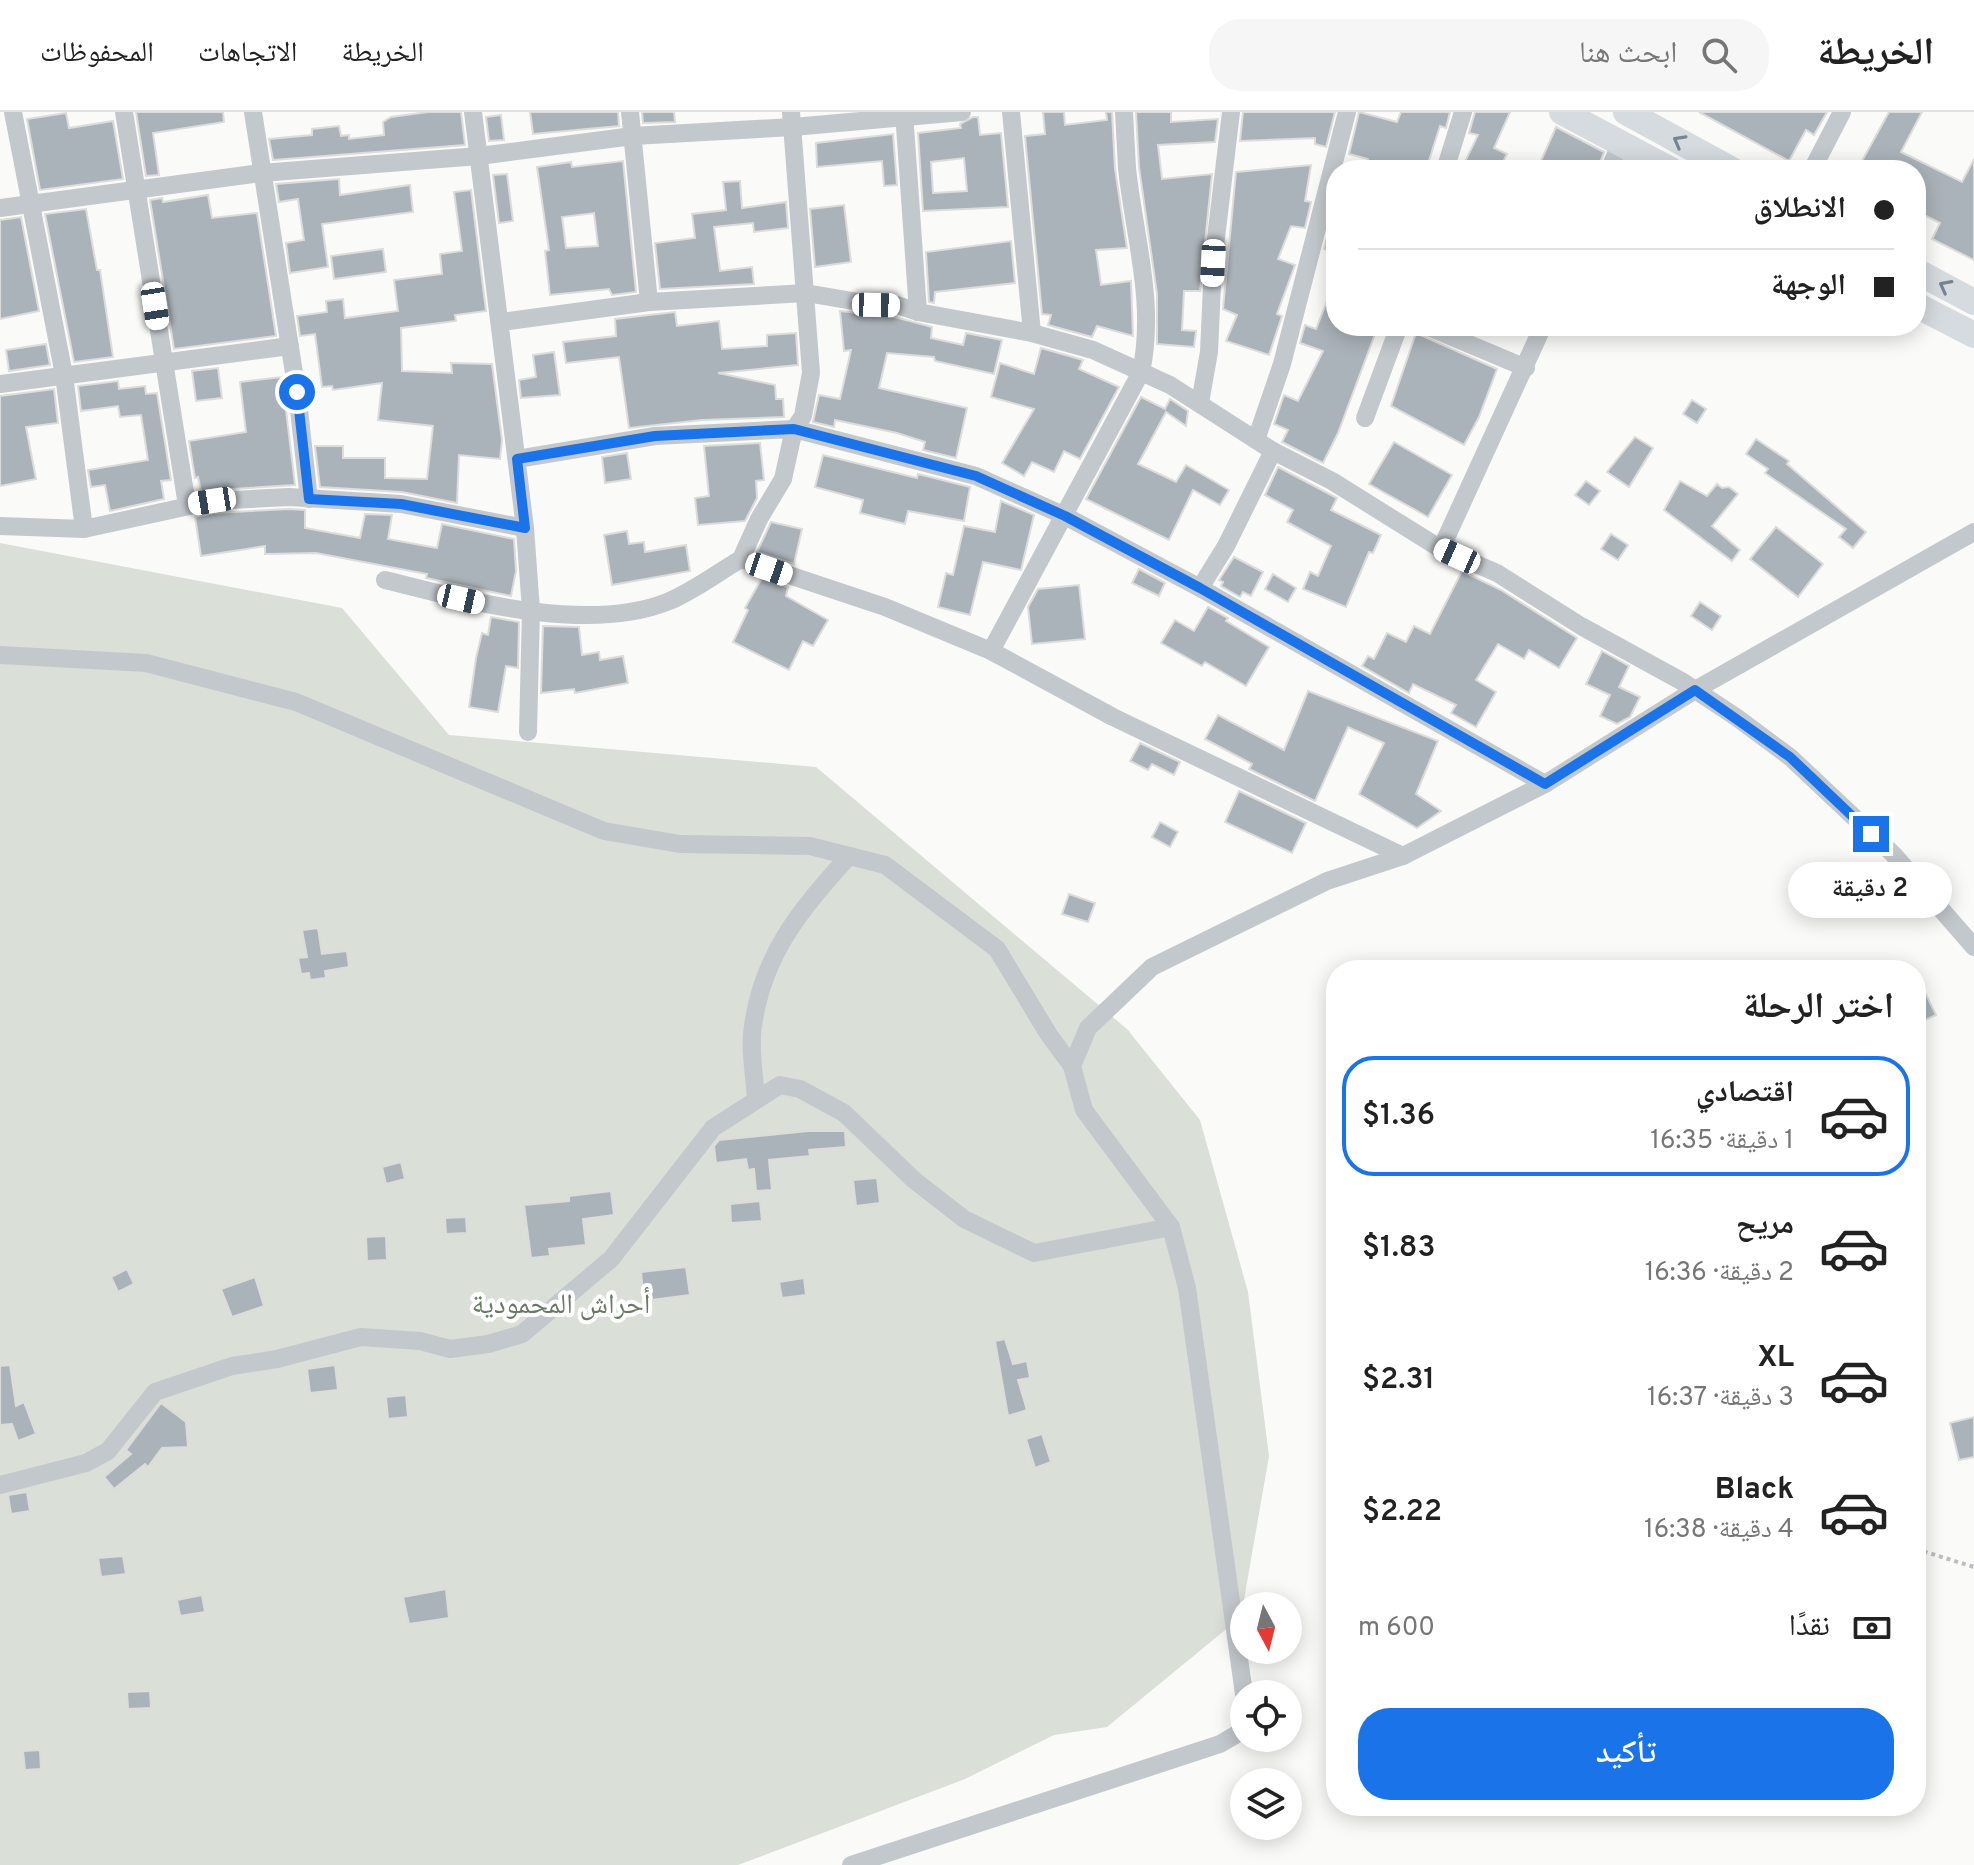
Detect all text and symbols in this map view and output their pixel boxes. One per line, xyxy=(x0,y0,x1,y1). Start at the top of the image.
search box xyxy=(1209,19,1769,91)
text: الخريطة xyxy=(1817,30,1934,79)
icon: search xyxy=(1697,33,1741,77)
text: المحفوظات xyxy=(40,36,154,72)
text: الاتجاهات xyxy=(198,36,297,72)
text: الخريطة xyxy=(341,36,424,72)
text: ابحث هنا xyxy=(1579,36,1677,73)
one-way arrow xyxy=(1673,135,1688,151)
text: الانطلاق xyxy=(1753,191,1846,228)
car xyxy=(1200,238,1226,288)
text: الوجهة xyxy=(1771,268,1846,305)
car xyxy=(139,280,171,332)
one-way arrow xyxy=(1939,281,1953,296)
car xyxy=(852,293,900,317)
route start xyxy=(279,374,315,410)
car xyxy=(186,485,238,517)
car xyxy=(1430,535,1484,577)
car xyxy=(742,550,796,588)
car xyxy=(435,582,487,616)
route end xyxy=(1853,816,1889,852)
callout: 2 دقيقة xyxy=(1789,862,1953,918)
text: 2 دقيقة xyxy=(1832,873,1908,906)
text: اختر الرحلة xyxy=(1743,985,1894,1031)
text: اقتصادي xyxy=(1696,1075,1794,1112)
icon: car xyxy=(1818,1080,1890,1152)
text: $1.36 xyxy=(1362,1098,1435,1135)
text: 1 دقيقة · 16:35 xyxy=(1650,1125,1794,1158)
text: مريح xyxy=(1736,1207,1794,1244)
icon: car xyxy=(1818,1212,1890,1284)
text: $1.83 xyxy=(1362,1230,1436,1267)
text: 2 دقيقة · 16:36 xyxy=(1645,1257,1794,1290)
park label: أحراش المحمودية xyxy=(472,1286,650,1324)
text: XL xyxy=(1757,1340,1794,1377)
icon: car xyxy=(1818,1344,1890,1416)
text: $2.31 xyxy=(1362,1362,1435,1399)
text: 3 دقيقة · 16:37 xyxy=(1647,1382,1794,1415)
text: Black xyxy=(1715,1472,1794,1509)
icon: car xyxy=(1818,1476,1890,1548)
text: $2.22 xyxy=(1362,1494,1442,1531)
text: 4 دقيقة · 16:38 xyxy=(1644,1514,1794,1547)
north arrow xyxy=(1230,1592,1302,1664)
map controls xyxy=(1230,1592,1302,1840)
icon: cash xyxy=(1850,1606,1894,1650)
text: نقدًا xyxy=(1789,1609,1830,1646)
text: 600 m xyxy=(1358,1612,1435,1645)
button: locate xyxy=(1230,1680,1302,1752)
button: تأكيد xyxy=(1358,1708,1894,1800)
button: layers xyxy=(1230,1768,1302,1840)

